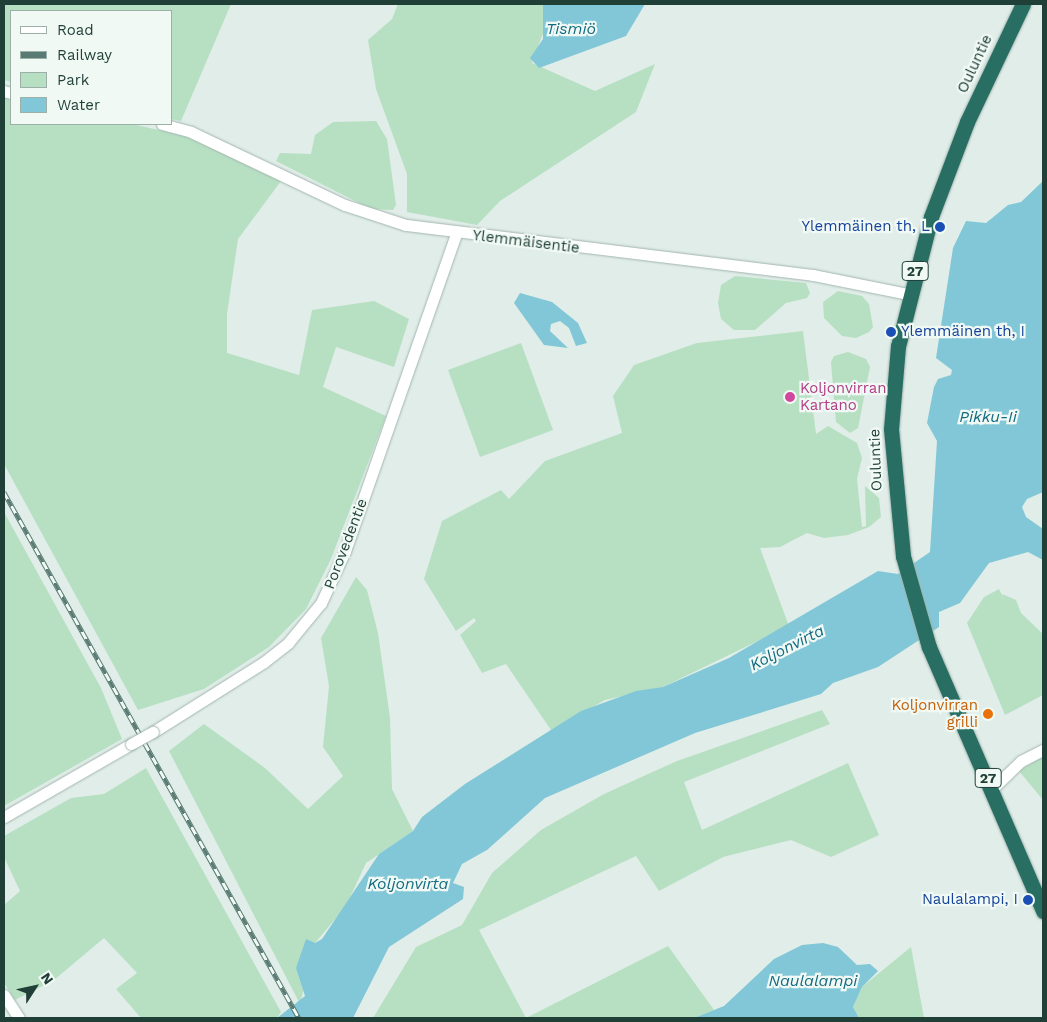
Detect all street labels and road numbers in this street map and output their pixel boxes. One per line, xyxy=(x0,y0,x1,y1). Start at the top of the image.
street label: Ouluntie xyxy=(954,32,996,96)
street label: Ylemmäisentie xyxy=(472,227,580,257)
road number: 27 xyxy=(901,260,929,282)
street label: Ouluntie xyxy=(866,428,886,492)
street label: Porovedentie xyxy=(320,496,372,592)
road number: 27 xyxy=(974,766,1002,790)

